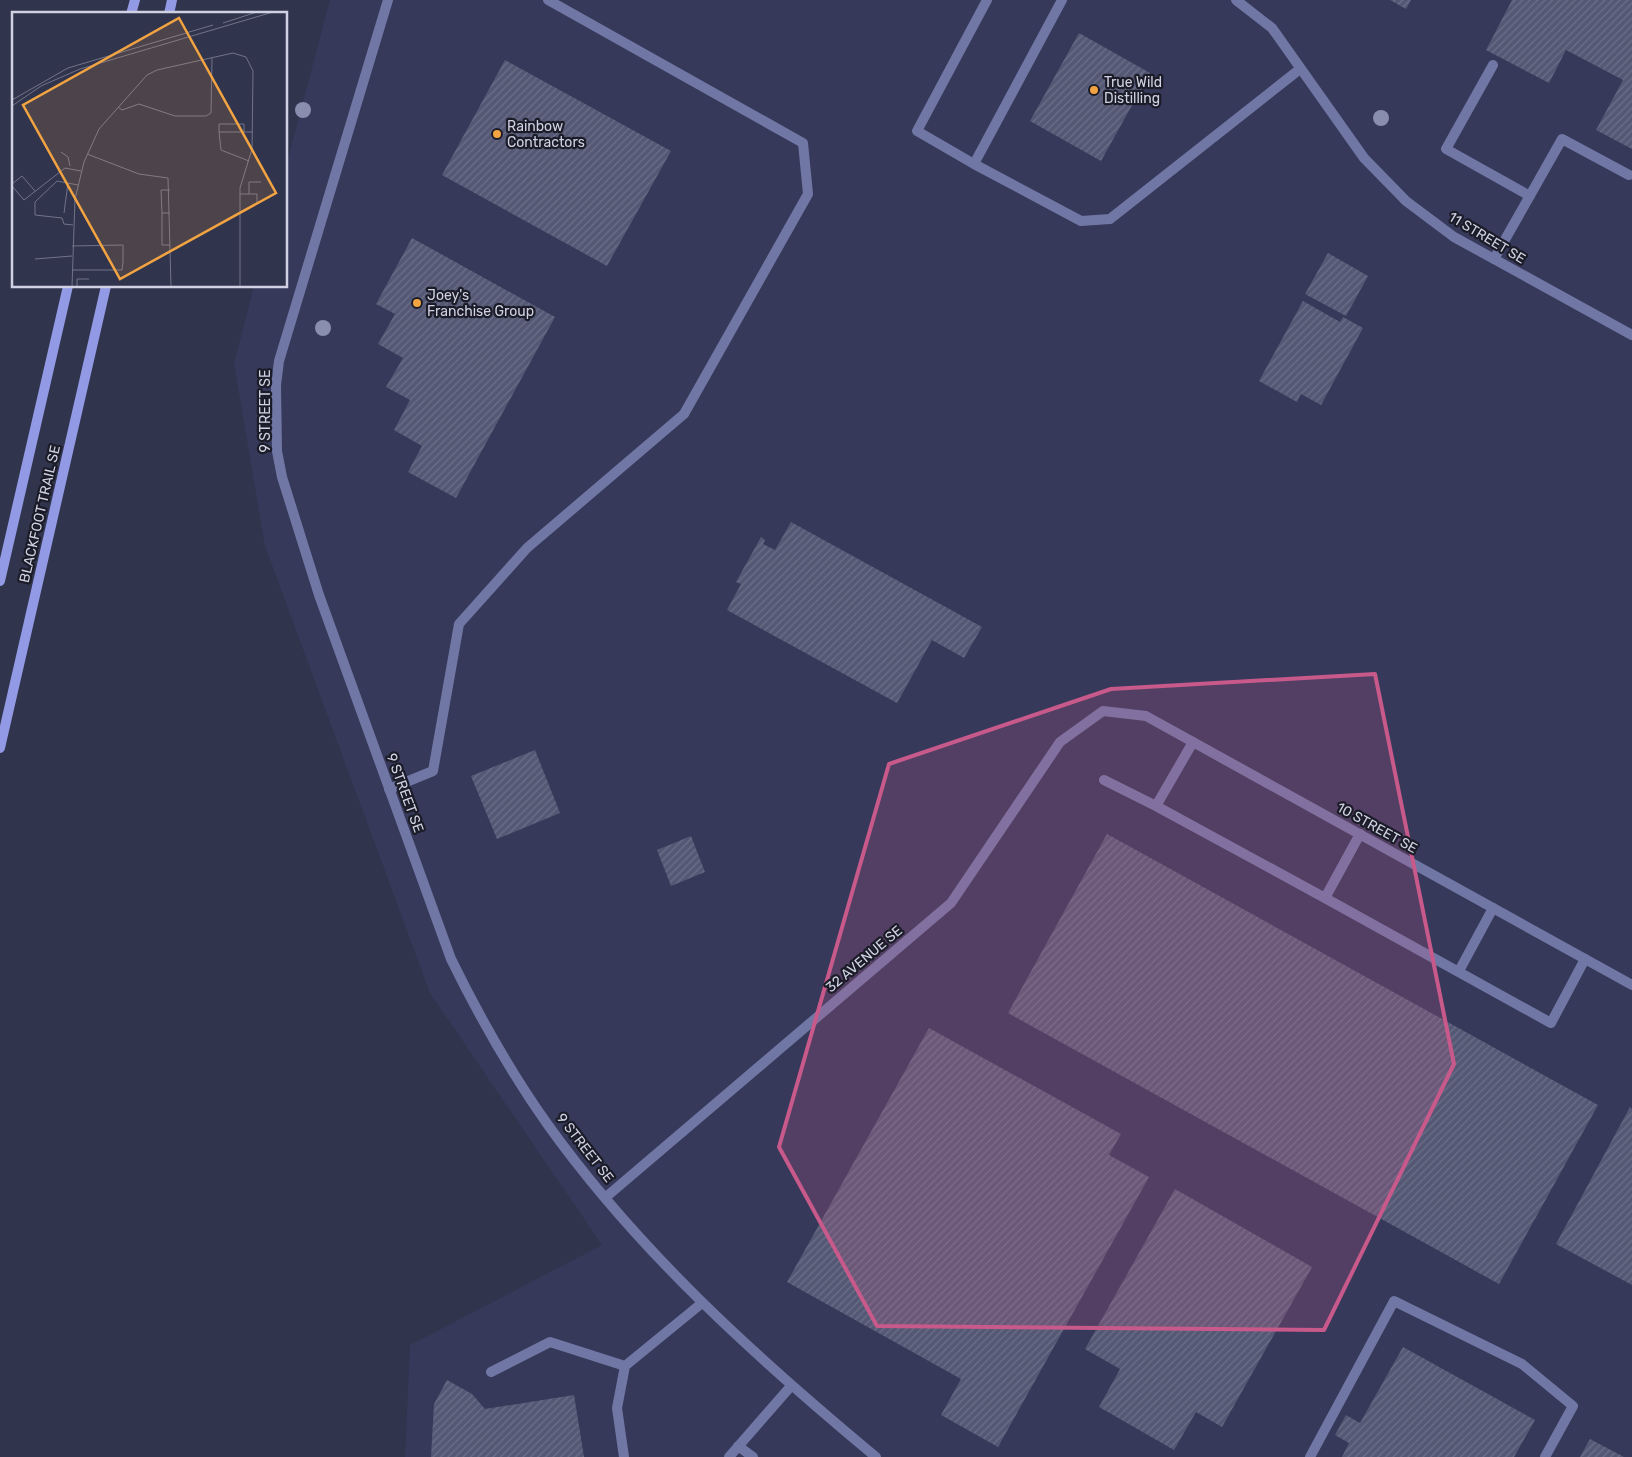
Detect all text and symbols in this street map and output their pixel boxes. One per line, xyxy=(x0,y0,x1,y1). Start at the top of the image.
inset map xyxy=(12,12,288,288)
place label: True Wild Distilling xyxy=(1104,74,1162,107)
marker: True Wild Distilling xyxy=(1088,84,1100,96)
place label: Rainbow Contractors xyxy=(507,118,585,151)
marker: Rainbow Contractors xyxy=(491,128,503,140)
street label: 11 STREET SE xyxy=(1445,208,1529,268)
place label: Joey's Franchise Group xyxy=(427,287,534,320)
marker: Joey's Franchise Group xyxy=(411,297,423,309)
street label: 9 STREET SE xyxy=(257,370,274,452)
street label: BLACKFOOT TRAIL SE xyxy=(16,444,64,584)
street label: 9 STREET SE xyxy=(383,751,427,835)
street label: 10 STREET SE xyxy=(1334,799,1420,857)
street label: 32 AVENUE SE xyxy=(822,922,906,996)
street label: 9 STREET SE xyxy=(553,1110,617,1186)

